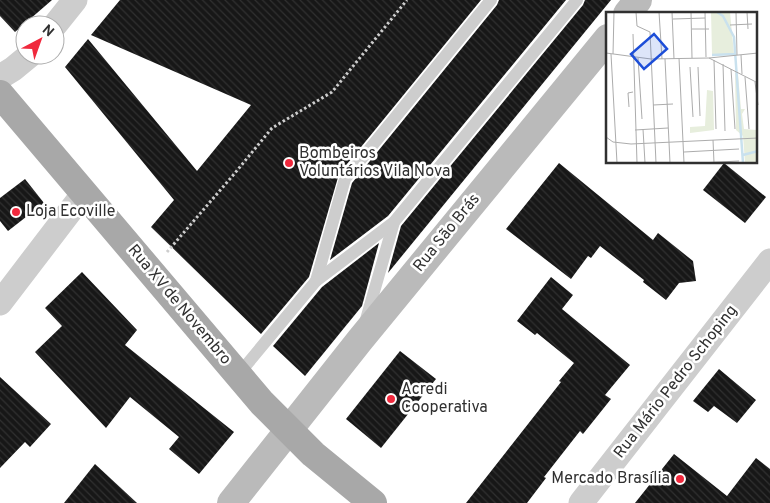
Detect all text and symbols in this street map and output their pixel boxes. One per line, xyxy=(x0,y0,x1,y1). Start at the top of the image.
inset map xyxy=(606,12,758,164)
north arrow xyxy=(15,15,65,65)
text: N xyxy=(38,22,57,41)
place label: Bombeiros Voluntários Vila Nova xyxy=(299,144,450,182)
marker: Bombeiros Voluntários Vila Nova xyxy=(283,157,295,169)
street label: Rua São Brás xyxy=(409,190,485,276)
place label: Loja Ecoville xyxy=(26,202,115,222)
marker: Loja Ecoville xyxy=(10,206,22,218)
street label: Rua XV de Novembro xyxy=(123,241,235,369)
street label: Rua Mário Pedro Schoping xyxy=(610,301,742,463)
place label: Acredi Cooperativa xyxy=(401,380,488,418)
marker: Acredi Cooperativa xyxy=(385,393,397,405)
place label: Mercado Brasília xyxy=(551,469,670,489)
marker: Mercado Brasília xyxy=(674,473,686,485)

